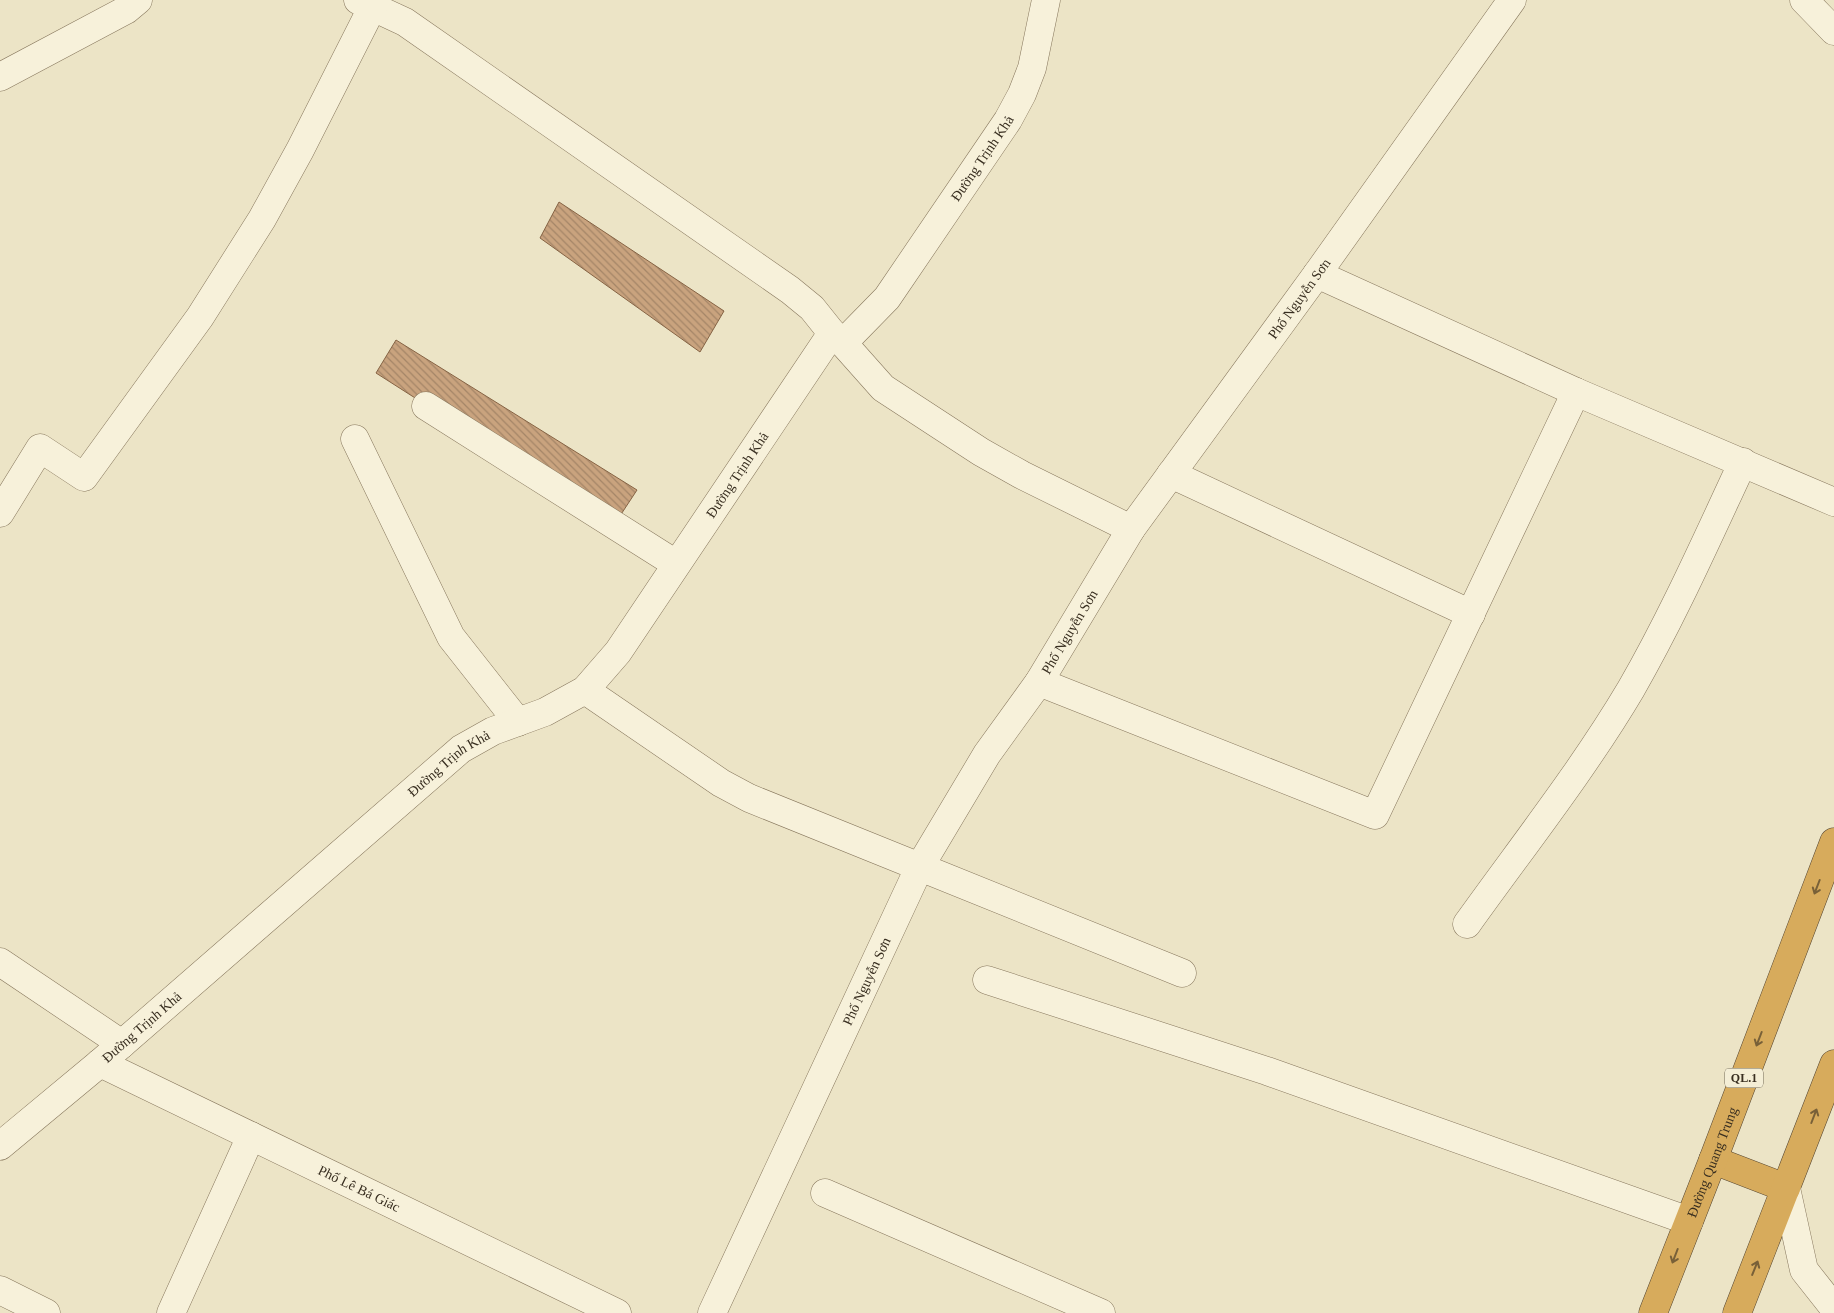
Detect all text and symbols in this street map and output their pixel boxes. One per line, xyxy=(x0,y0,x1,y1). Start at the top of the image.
street label: Đường Trịnh Khả xyxy=(948,113,1017,204)
street label: Phố Nguyễn Sơn xyxy=(1265,256,1333,342)
street label: Đường Trịnh Khả xyxy=(703,429,772,521)
street label: Phố Nguyễn Sơn xyxy=(1039,587,1101,677)
street label: Đường Trịnh Khả xyxy=(405,727,493,800)
one-way arrow xyxy=(1812,879,1821,894)
street label: Phố Nguyễn Sơn xyxy=(840,935,894,1028)
street label: Đường Trịnh Khả xyxy=(99,988,185,1066)
one-way arrow xyxy=(1754,1031,1763,1046)
road number: QL.1 xyxy=(1725,1068,1763,1088)
street label: Đường Quang Trung xyxy=(1684,1105,1740,1220)
one-way arrow xyxy=(1810,1109,1819,1124)
street label: Phố Lê Bá Giác xyxy=(316,1163,402,1215)
one-way arrow xyxy=(1670,1248,1679,1263)
one-way arrow xyxy=(1751,1261,1760,1276)

